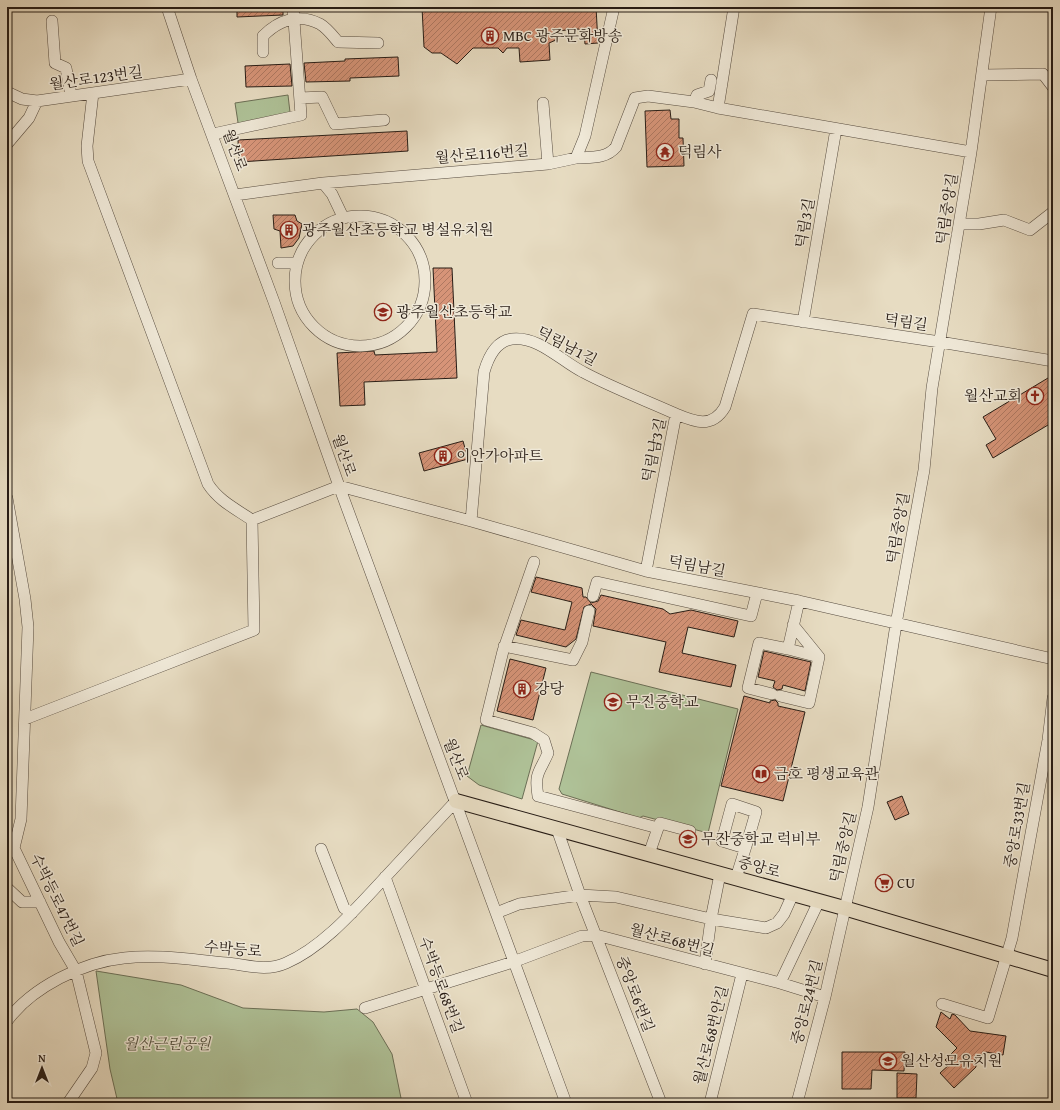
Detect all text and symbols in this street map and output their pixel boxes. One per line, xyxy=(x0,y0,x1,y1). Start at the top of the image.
place label: MBC 광주문화방송 xyxy=(503,25,623,46)
building icon: MBC 광주문화방송 xyxy=(480,26,500,46)
street label: 월산로123번길 xyxy=(48,61,144,94)
street label: 월산로 xyxy=(218,126,253,174)
street label: 월산로116번길 xyxy=(434,139,530,168)
place label: 덕림사 xyxy=(678,141,722,162)
temple icon: 덕림사 xyxy=(655,142,675,162)
street label: 덕림중앙길 xyxy=(930,171,963,246)
street label: 덕림3길 xyxy=(790,196,819,250)
place label: 광주월산초등학교 병설유치원 xyxy=(302,219,494,240)
building icon: 광주월산초등학교 병설유치원 xyxy=(279,220,299,240)
place label: 광주월산초등학교 xyxy=(396,301,512,322)
school or university icon: 광주월산초등학교 xyxy=(373,302,393,322)
street label: 덕림길 xyxy=(883,308,929,335)
street label: 덕림남1길 xyxy=(534,321,601,370)
place label: 월산교회 xyxy=(964,385,1022,406)
church icon: 월산교회 xyxy=(1025,386,1045,406)
street label: 덕림남3길 xyxy=(636,416,671,484)
street label: 월산로 xyxy=(327,431,362,479)
place label: 이안가아파트 xyxy=(456,445,543,466)
building icon: 이안가아파트 xyxy=(433,446,453,466)
street label: 덕림중앙길 xyxy=(881,490,914,565)
street label: 덕림남길 xyxy=(667,550,728,581)
place label: 강당 xyxy=(535,678,564,699)
building icon: 강당 xyxy=(512,679,532,699)
place label: 무진중학교 xyxy=(626,691,699,712)
school or university icon: 무진중학교 xyxy=(603,692,623,712)
street label: 월산로 xyxy=(439,735,474,783)
place label: 금호 평생교육관 xyxy=(774,763,879,784)
library icon: 금호 평생교육관 xyxy=(751,764,771,784)
street label: 중앙로33번길 xyxy=(999,780,1034,870)
street label: 덕림중앙길 xyxy=(824,809,861,885)
place label: 무잔중학교 럭비부 xyxy=(701,828,821,849)
school or university icon: 무잔중학교 럭비부 xyxy=(678,829,698,849)
street label: 수박등로47번길 xyxy=(26,850,89,950)
street label: 중앙로 xyxy=(735,851,783,882)
place label: CU xyxy=(897,872,915,893)
supermarket icon: CU xyxy=(874,873,894,893)
street label: 월산로68번길 xyxy=(627,918,717,961)
street label: 수박등로68번길 xyxy=(414,934,469,1036)
street label: 수박등로 xyxy=(203,936,263,962)
street label: 중앙로6번길 xyxy=(611,953,660,1035)
street label: 중앙로24번길 xyxy=(786,957,827,1047)
street label: 월산로68번안길 xyxy=(688,983,733,1087)
park label: 월산근린공원 xyxy=(124,1033,212,1054)
north arrow xyxy=(22,1048,62,1088)
text: N xyxy=(38,1050,46,1066)
place label: 월산성모유치원 xyxy=(901,1050,1002,1071)
school or university icon: 월산성모유치원 xyxy=(878,1051,898,1071)

